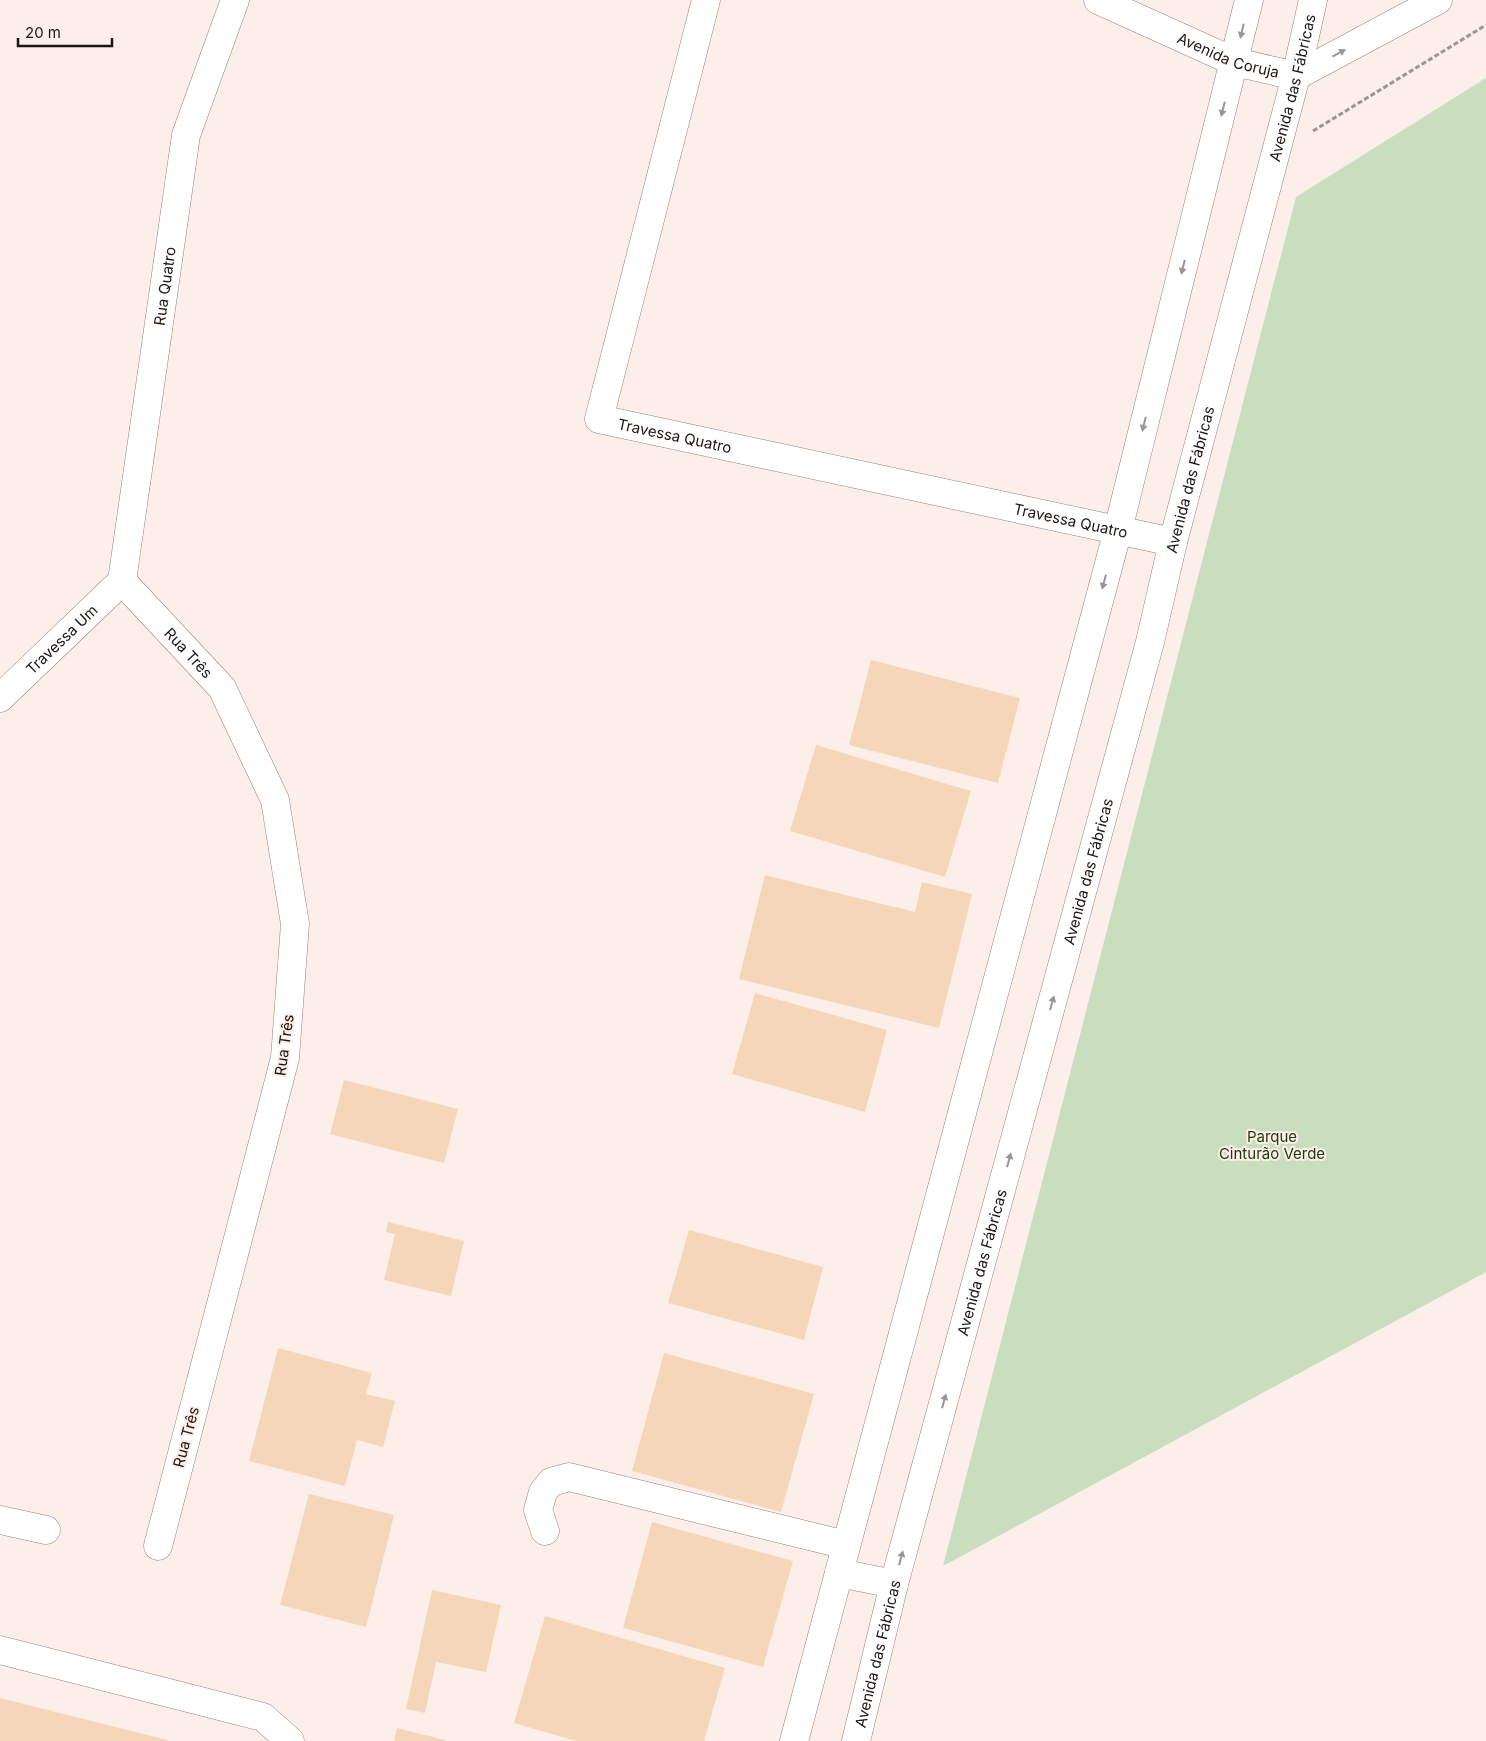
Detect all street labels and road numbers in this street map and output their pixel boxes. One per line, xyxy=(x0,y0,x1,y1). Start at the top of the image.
street label: Avenida das Fábricas xyxy=(1264,12,1319,163)
street label: Avenida Coruja xyxy=(1175,28,1281,81)
street label: Rua Quatro xyxy=(149,245,179,327)
street label: Avenida das Fábricas xyxy=(1161,404,1218,555)
street label: Travessa Quatro xyxy=(616,414,734,457)
street label: Travessa Quatro xyxy=(1012,499,1130,542)
street label: Travessa Um xyxy=(21,600,101,678)
street label: Rua Três xyxy=(161,623,217,682)
street label: Avenida das Fábricas xyxy=(1059,796,1117,947)
street label: Rua Três xyxy=(270,1013,298,1077)
street label: Avenida das Fábricas xyxy=(952,1187,1010,1338)
street label: Rua Três xyxy=(169,1404,203,1469)
street label: Avenida das Fábricas xyxy=(850,1578,904,1729)

